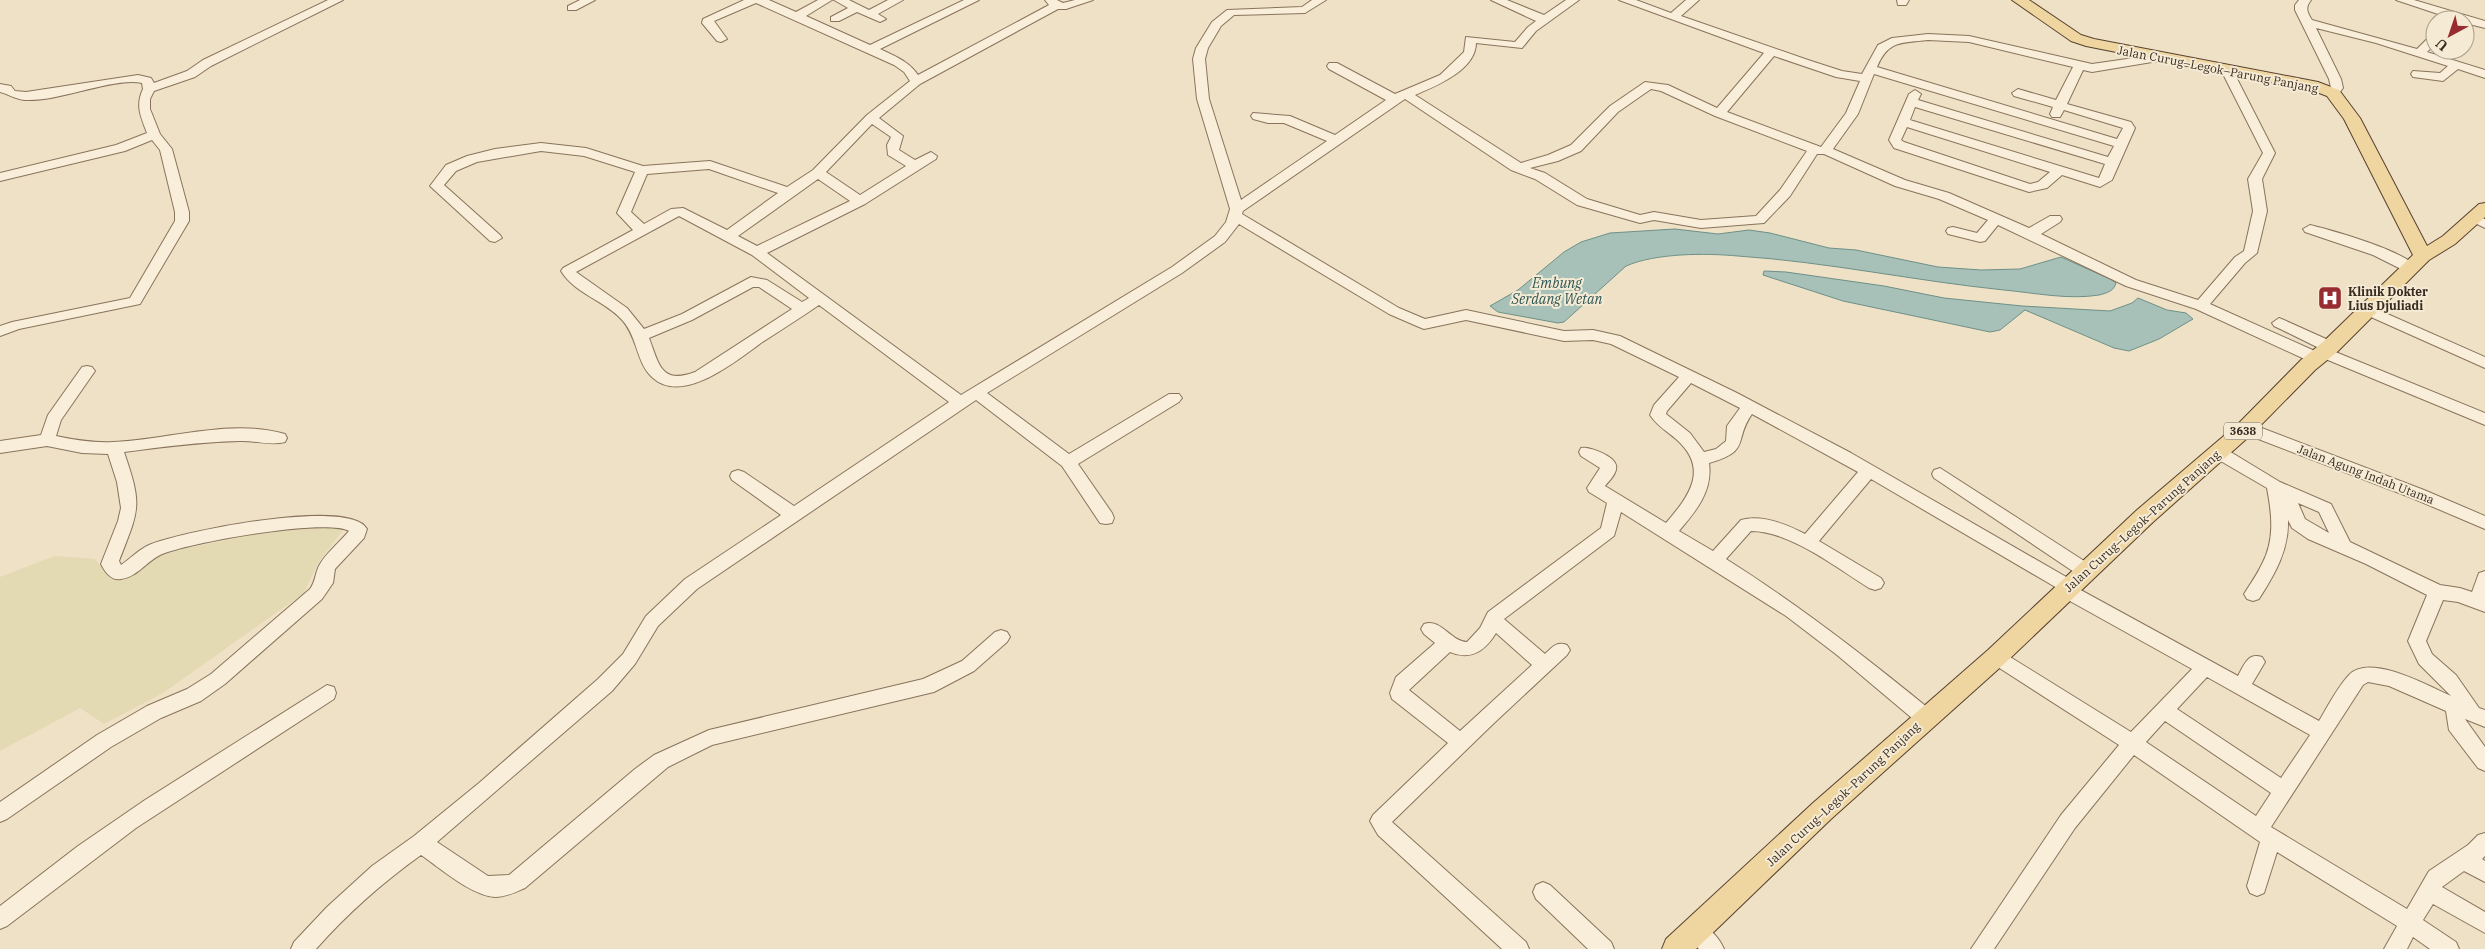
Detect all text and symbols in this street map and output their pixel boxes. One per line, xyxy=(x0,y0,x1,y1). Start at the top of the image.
north arrow xyxy=(2425,10,2475,60)
text: U xyxy=(2432,34,2452,55)
street label: Jalan Curug–Legok–Parung Panjang xyxy=(2116,42,2320,96)
water label: Embung Serdang Wetan xyxy=(1510,274,1603,308)
place label: Klinik Dokter Lius Djuliadi xyxy=(2348,284,2428,313)
hospital icon: Klinik Dokter Lius Djuliadi xyxy=(2317,285,2343,311)
road number: 3638 xyxy=(2224,422,2262,440)
street label: Jalan Agung Indah Utama xyxy=(2295,441,2437,507)
street label: Jalan Curug–Legok–Parung Panjang xyxy=(2061,447,2223,595)
street label: Jalan Curug–Legok–Parung Panjang xyxy=(1763,718,1923,869)

